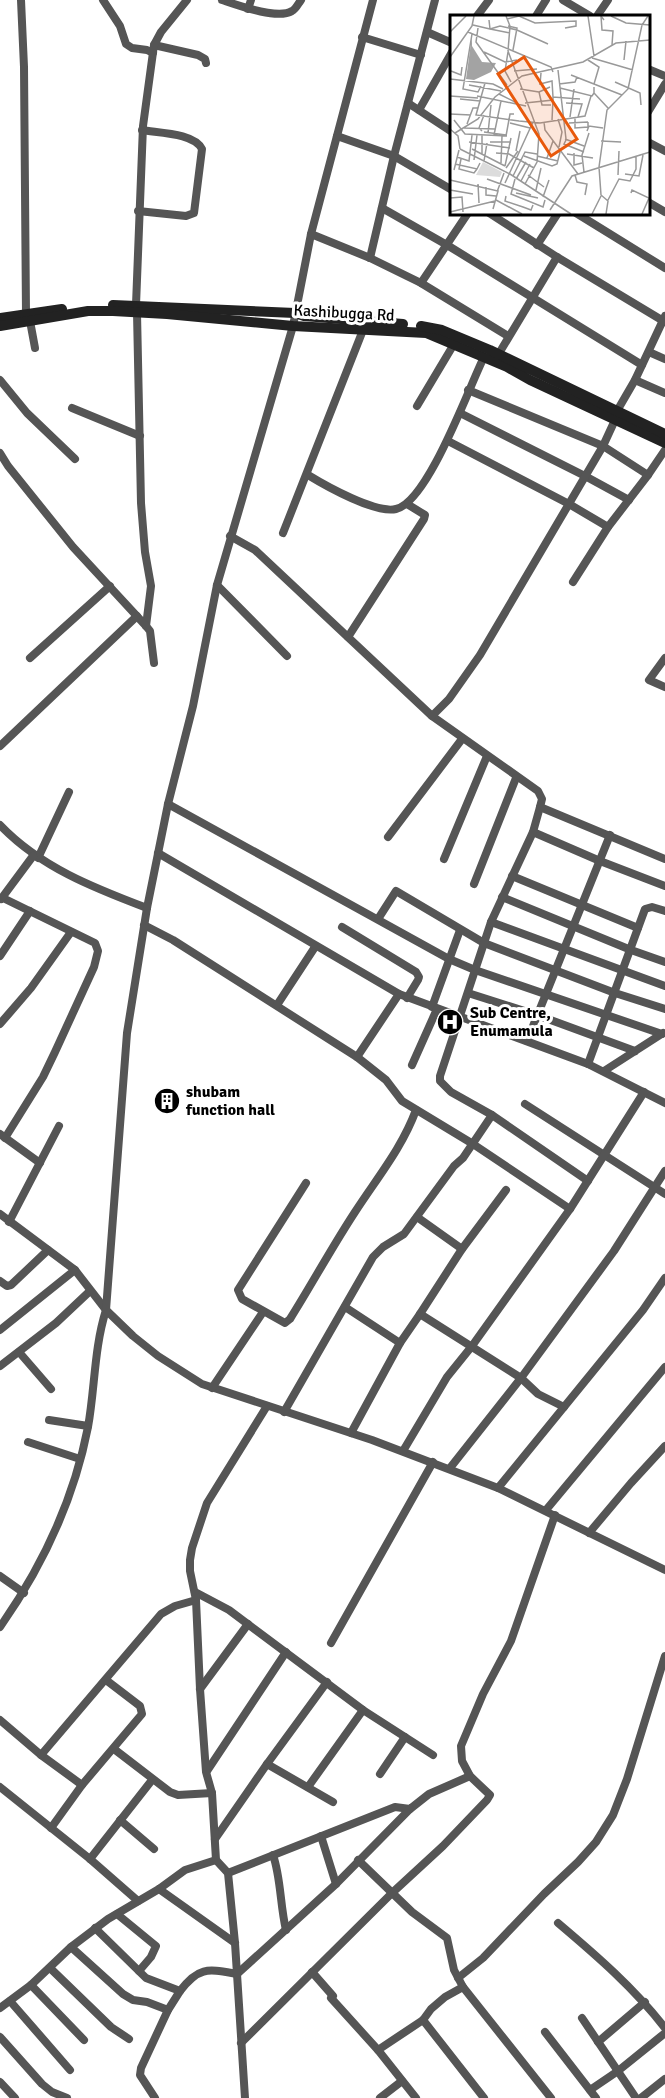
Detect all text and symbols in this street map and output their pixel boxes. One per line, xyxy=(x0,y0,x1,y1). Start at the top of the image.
inset map xyxy=(450,15,650,214)
street label: Kashibugga Rd xyxy=(293,300,395,326)
place label: Sub Centre, Enumamula xyxy=(470,1003,553,1041)
hospital icon: Sub Centre, Enumamula xyxy=(435,1007,465,1037)
place label: shubam function hall xyxy=(185,1082,275,1120)
building icon: shubam function hall xyxy=(152,1086,182,1116)

